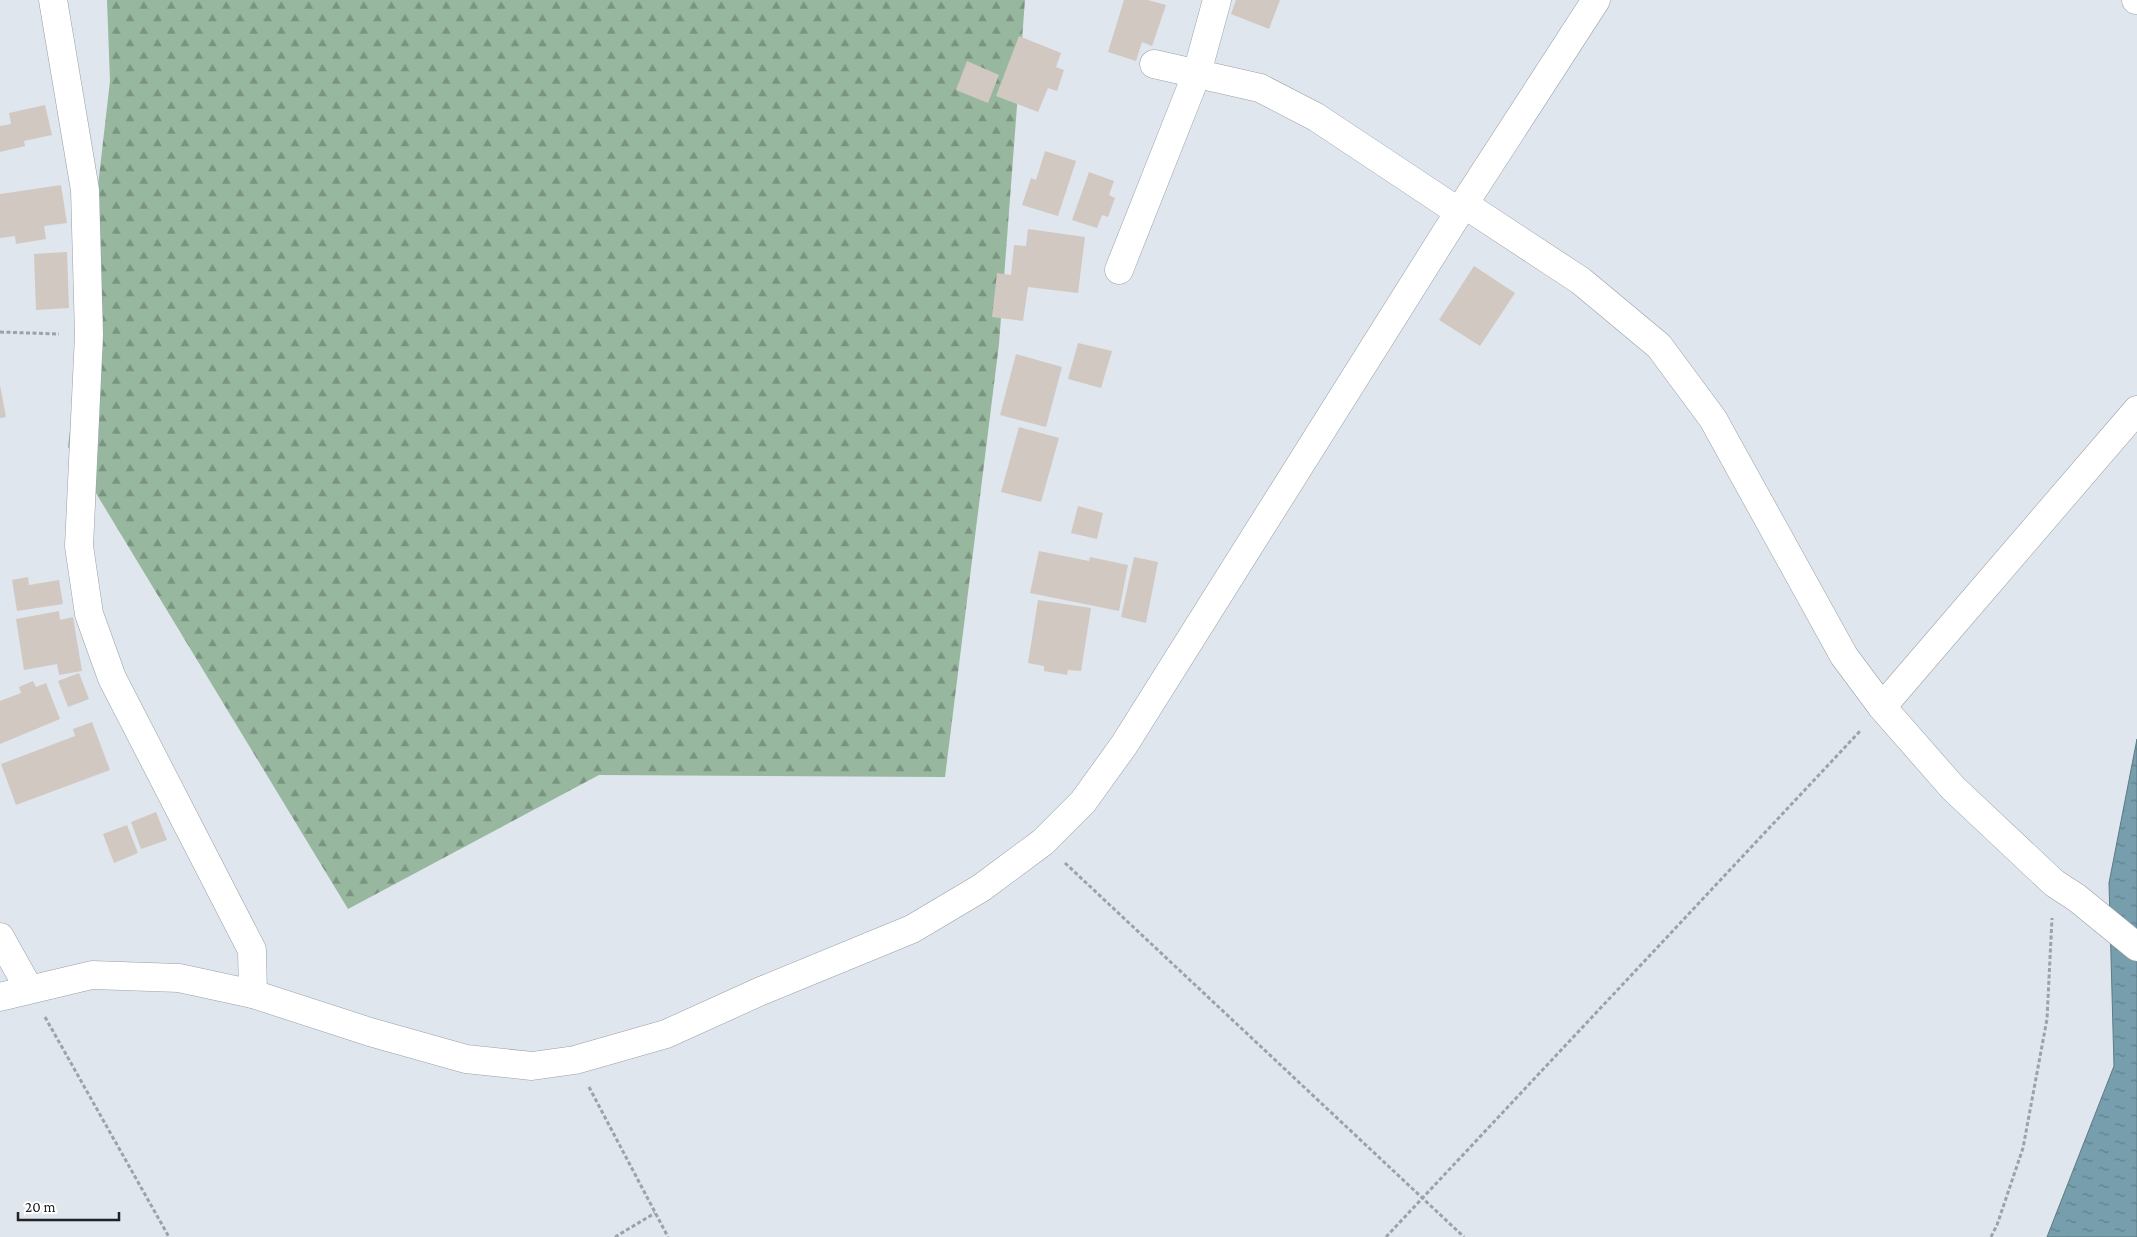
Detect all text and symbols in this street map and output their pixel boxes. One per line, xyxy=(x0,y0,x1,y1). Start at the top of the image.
scale bar xyxy=(18,1190,119,1222)
text: 20 m xyxy=(25,1199,56,1215)

